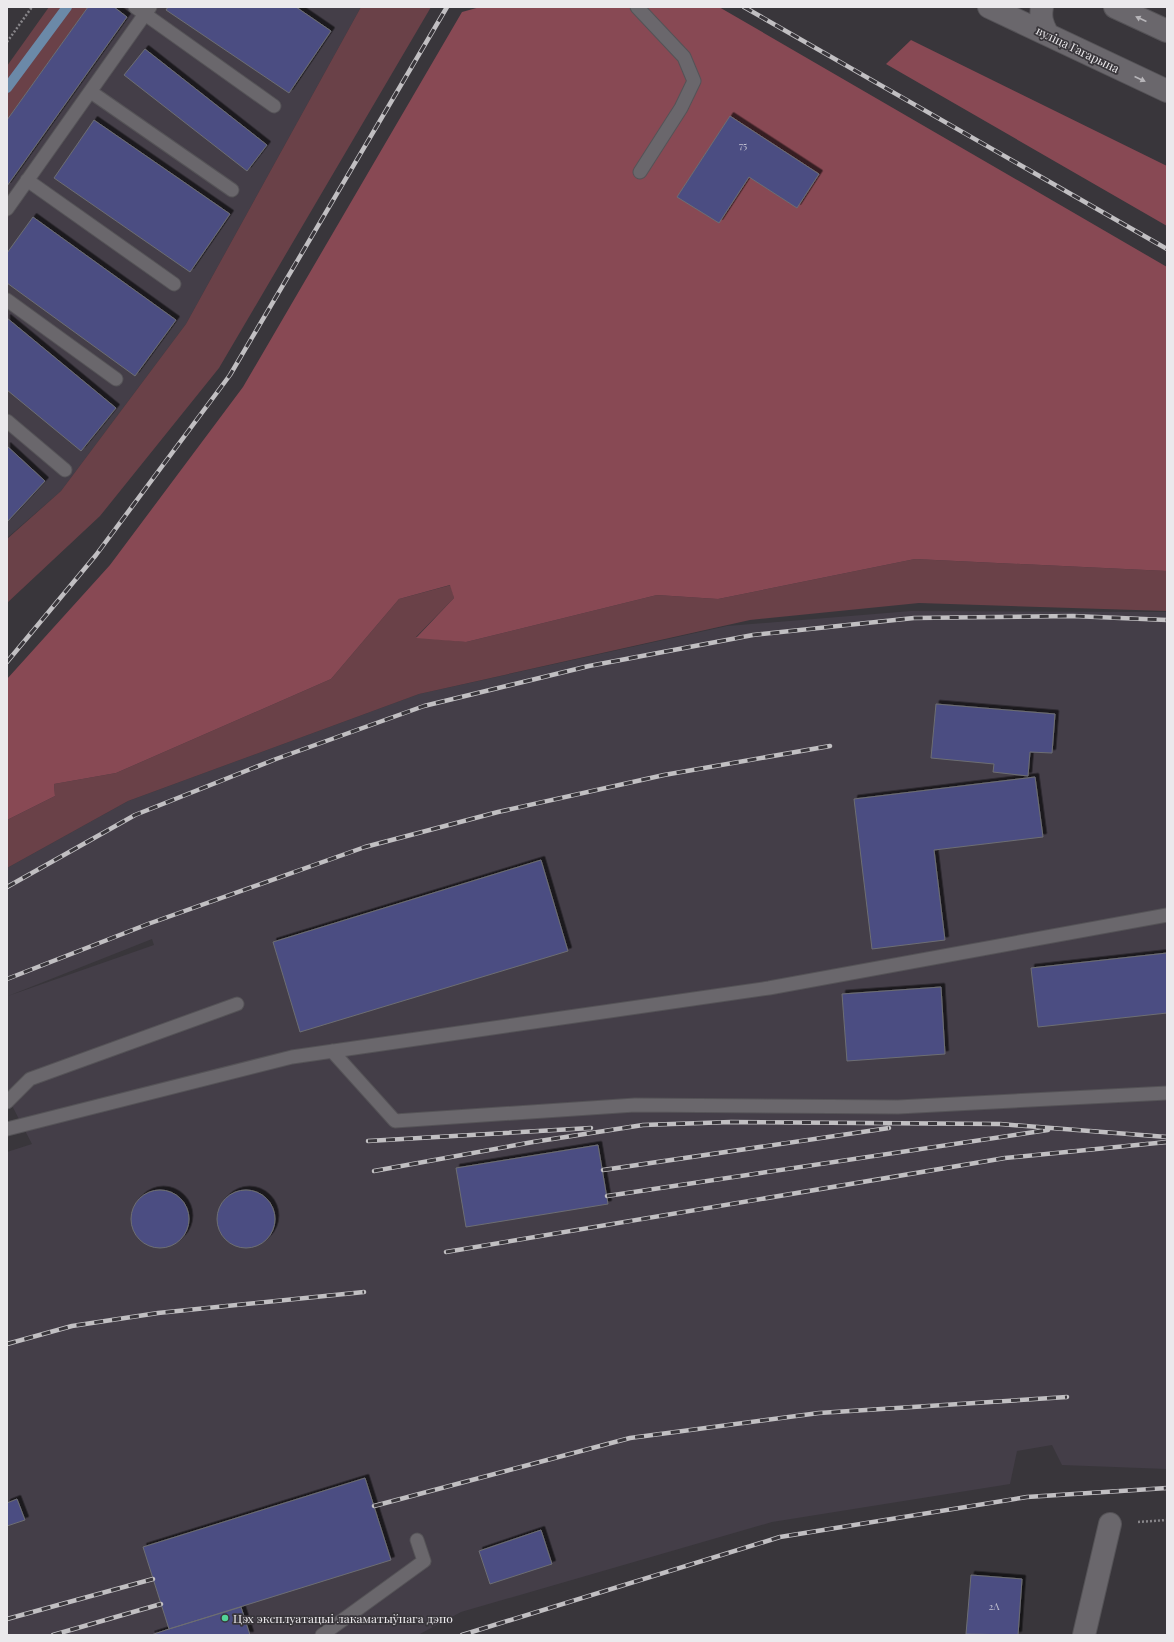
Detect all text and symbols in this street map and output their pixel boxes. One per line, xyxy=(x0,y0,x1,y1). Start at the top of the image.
one-way arrow xyxy=(1135,16,1147,22)
street label: вуліца Гагарына xyxy=(1034,22,1122,76)
one-way arrow xyxy=(1135,76,1146,82)
house number: 75 xyxy=(739,138,747,152)
house number: 2А xyxy=(988,1599,1000,1613)
place label: Цэх эксплуатацыі лакаматыўнага дэпо xyxy=(233,1610,453,1626)
marker: Цэх эксплуатацыі лакаматыўнага дэпо xyxy=(220,1613,230,1623)

